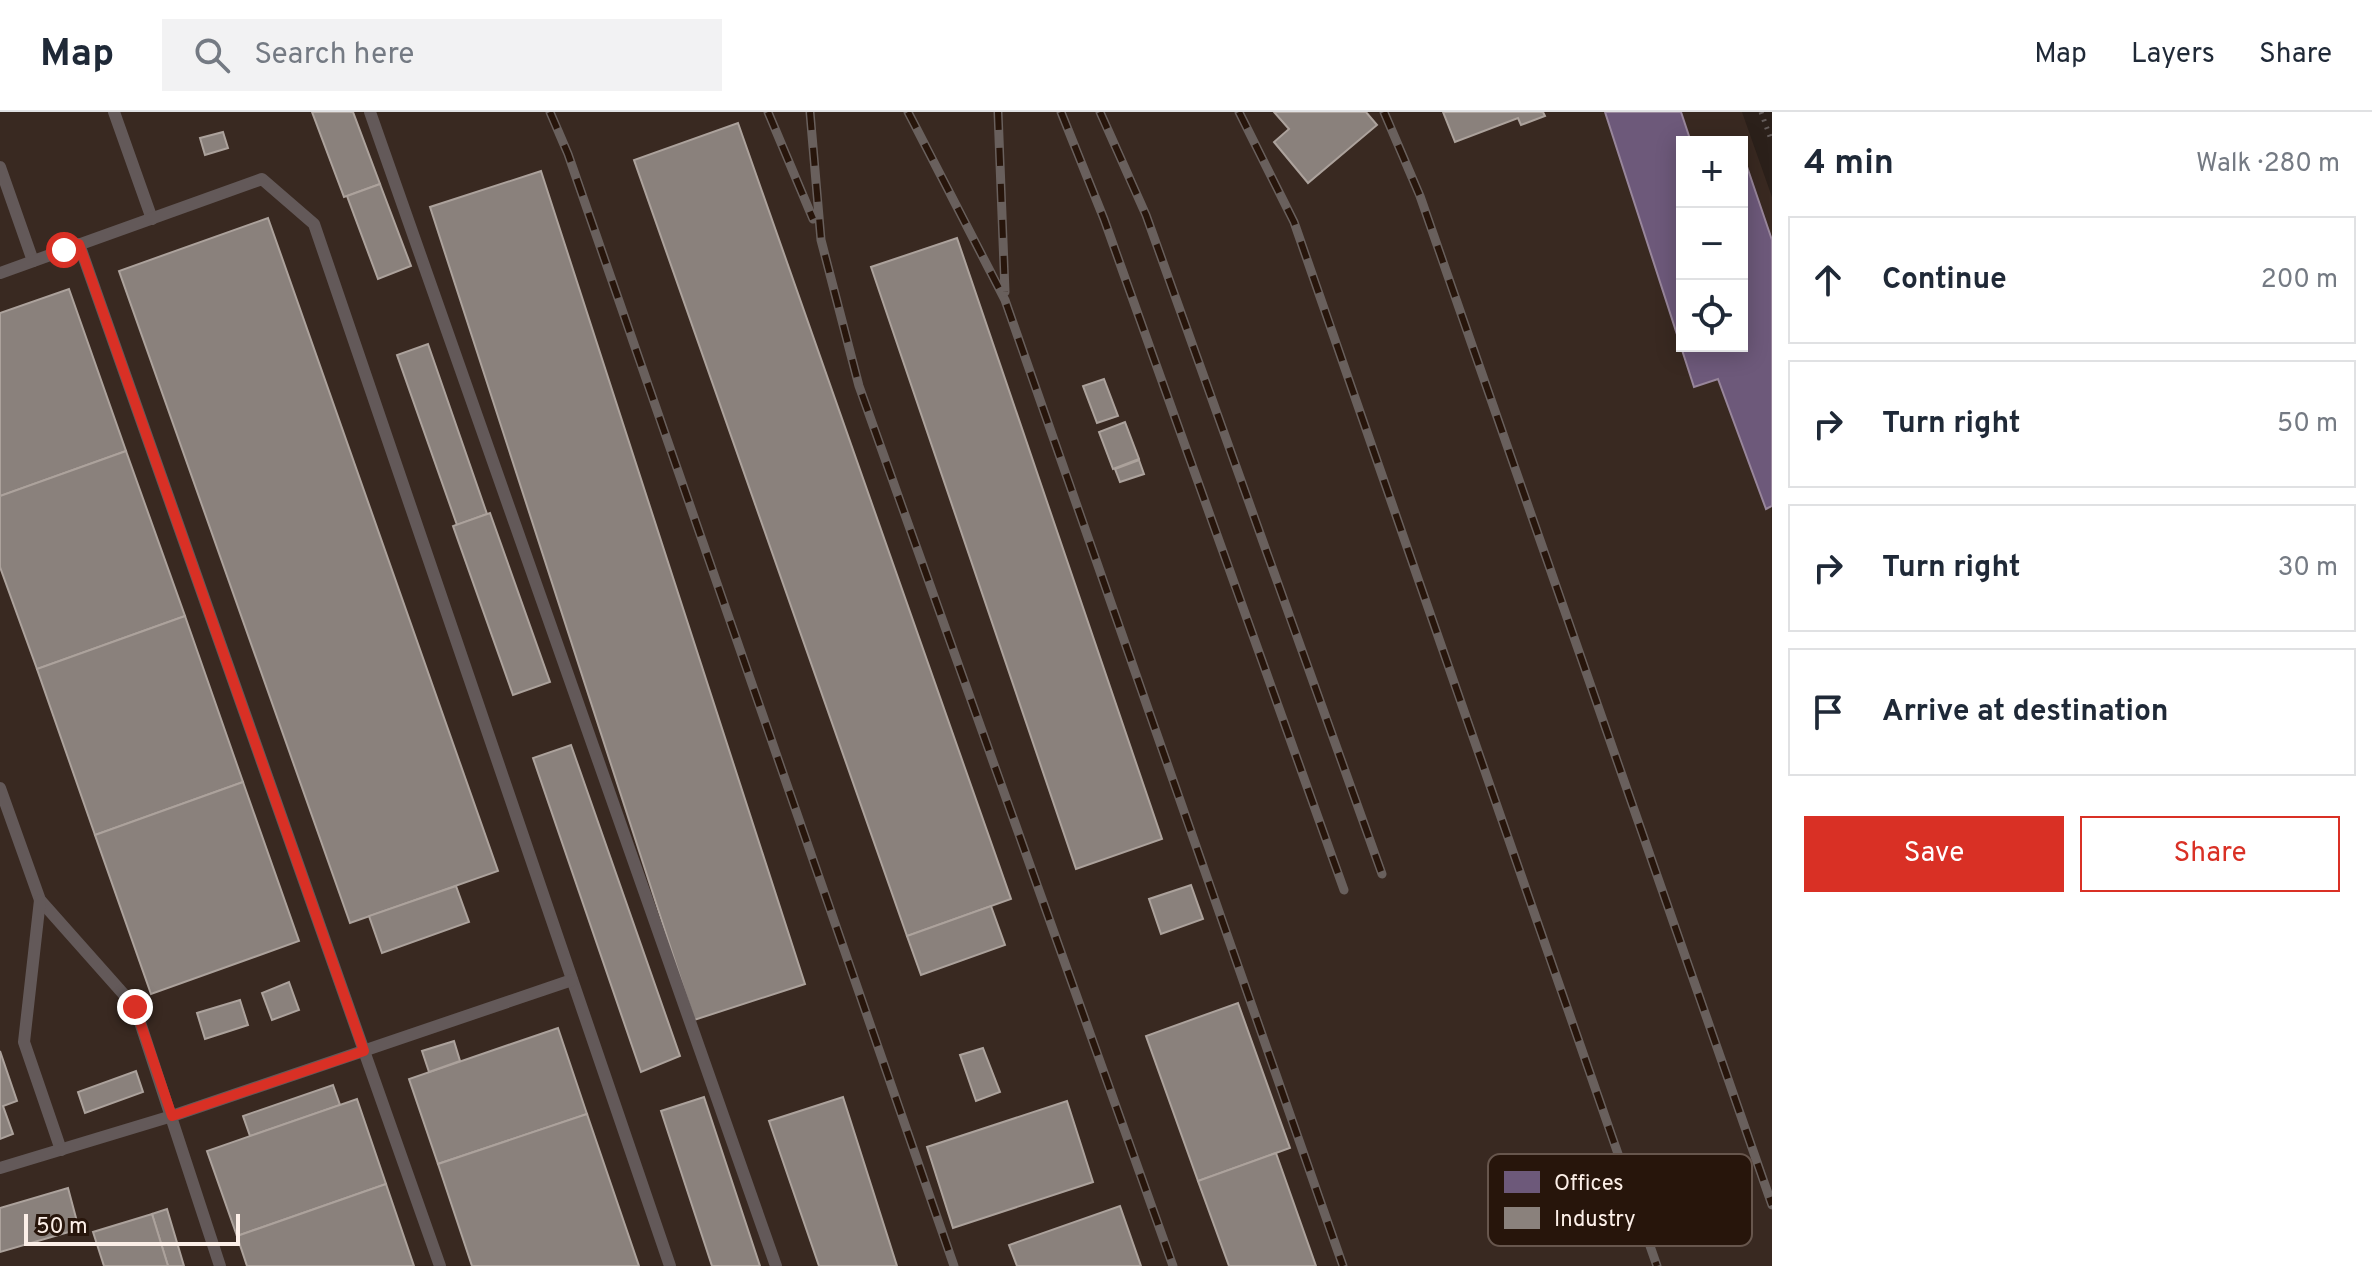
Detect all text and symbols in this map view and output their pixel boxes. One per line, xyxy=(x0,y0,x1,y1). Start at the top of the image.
search box xyxy=(162,19,722,91)
text: Map xyxy=(40,31,114,80)
icon: search xyxy=(190,33,234,77)
text: Search here xyxy=(254,37,414,74)
text: Map xyxy=(2034,37,2087,73)
text: Layers xyxy=(2131,37,2215,73)
text: Share xyxy=(2259,37,2332,73)
map controls xyxy=(1676,136,1748,352)
button: + xyxy=(1676,136,1748,208)
text: 4 min xyxy=(1804,143,1894,186)
text: Walk · 280 m xyxy=(2196,148,2340,181)
button: − xyxy=(1676,208,1748,280)
route start xyxy=(46,232,82,268)
icon: ahead xyxy=(1806,258,1850,302)
text: Continue xyxy=(1882,262,2007,299)
text: 200 m xyxy=(2261,264,2338,297)
button: locate xyxy=(1676,280,1748,352)
icon: right xyxy=(1806,402,1850,446)
text: Turn right xyxy=(1882,406,2020,443)
text: 50 m xyxy=(2277,408,2338,441)
icon: right xyxy=(1806,546,1850,590)
text: Turn right xyxy=(1882,550,2020,587)
text: 30 m xyxy=(2278,552,2338,585)
icon: arrive xyxy=(1806,690,1850,734)
text: Arrive at destination xyxy=(1882,694,2168,731)
button: Save xyxy=(1804,816,2064,892)
button: Share xyxy=(2080,816,2340,892)
route end xyxy=(117,989,153,1025)
legend xyxy=(1488,1154,1752,1246)
text: Offices xyxy=(1554,1171,1624,1198)
text: Industry xyxy=(1554,1207,1636,1234)
scale bar xyxy=(24,1210,240,1246)
text: 50 m xyxy=(36,1214,88,1241)

